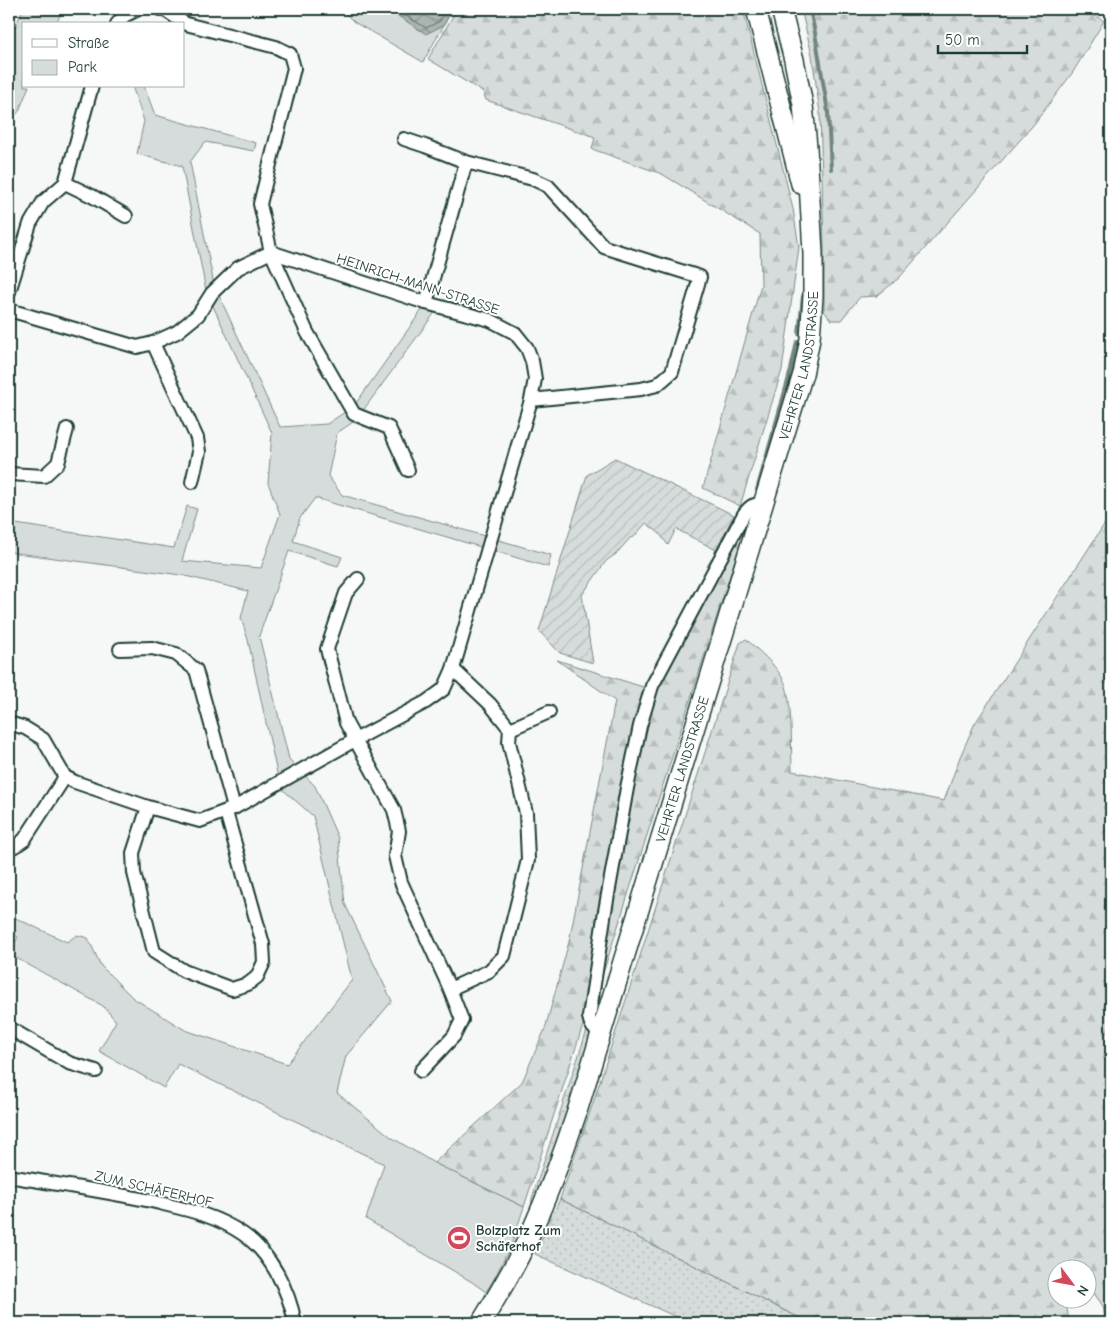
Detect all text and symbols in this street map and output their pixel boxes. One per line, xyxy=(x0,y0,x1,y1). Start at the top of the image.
legend xyxy=(22,22,185,88)
scale bar xyxy=(938,22,1026,54)
text: 50 m xyxy=(945,31,980,49)
text: Straße xyxy=(68,34,110,52)
text: Park xyxy=(68,58,97,76)
street label: HEINRICH-MANN-STRASSE xyxy=(334,250,502,318)
street label: VEHRTER LANDSTRASSE xyxy=(775,291,822,442)
street label: VEHRTER LANDSTRASSE xyxy=(652,694,712,844)
street label: ZUM SCHÄFERHOF xyxy=(93,1167,215,1211)
place label: Bolzplatz Zum Schäferhof xyxy=(476,1222,561,1255)
sports icon: Bolzplatz Zum Schäferhof xyxy=(446,1225,472,1251)
north arrow xyxy=(1048,1260,1098,1310)
text: N xyxy=(1073,1282,1092,1299)

